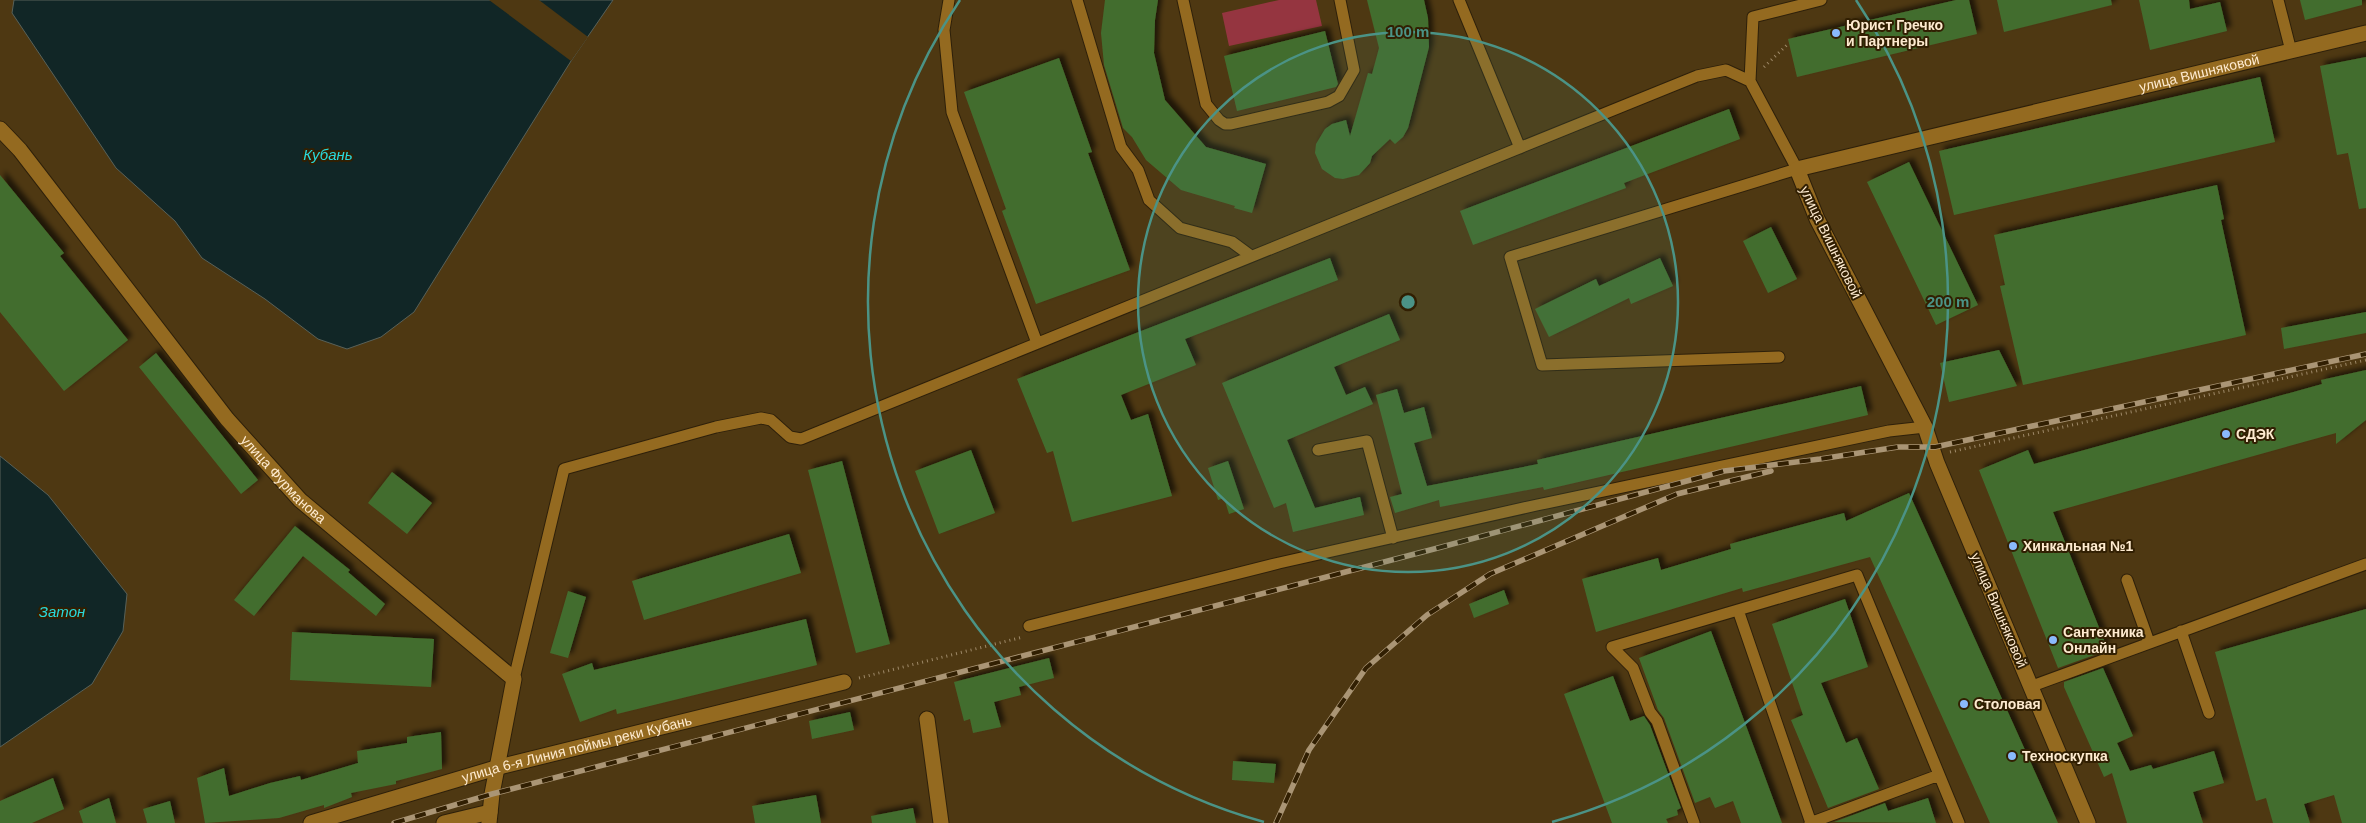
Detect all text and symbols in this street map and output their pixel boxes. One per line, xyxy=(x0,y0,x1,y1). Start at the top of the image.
place label: Юрист Гречко и Партнеры xyxy=(1846,17,1943,49)
text: 100 m xyxy=(1387,23,1429,40)
marker: Юрист Гречко и Партнеры xyxy=(1830,27,1842,39)
street label: улица Вишняковой xyxy=(2137,51,2261,95)
water label: Кубань xyxy=(303,146,353,163)
street label: улица Вишняковой xyxy=(1797,183,1865,301)
centre of rings xyxy=(1399,293,1417,311)
text: 200 m xyxy=(1927,293,1969,310)
place label: СДЭК xyxy=(2236,426,2275,442)
marker: СДЭК xyxy=(2220,428,2232,440)
street label: улица Фурманова xyxy=(238,432,329,526)
place label: Хинкальная №1 xyxy=(2023,538,2134,554)
marker: Хинкальная №1 xyxy=(2007,540,2019,552)
street label: улица Вишняковой xyxy=(1968,550,2030,670)
water label: Затон xyxy=(39,603,85,620)
place label: Сантехника Онлайн xyxy=(2063,624,2144,656)
marker: Сантехника Онлайн xyxy=(2047,634,2059,646)
place label: Столовая xyxy=(1974,696,2041,712)
marker: Столовая xyxy=(1958,698,1970,710)
street label: улица 6-я Линия поймы реки Кубань xyxy=(460,712,693,786)
place label: Техноскупка xyxy=(2022,748,2108,764)
marker: Техноскупка xyxy=(2006,750,2018,762)

